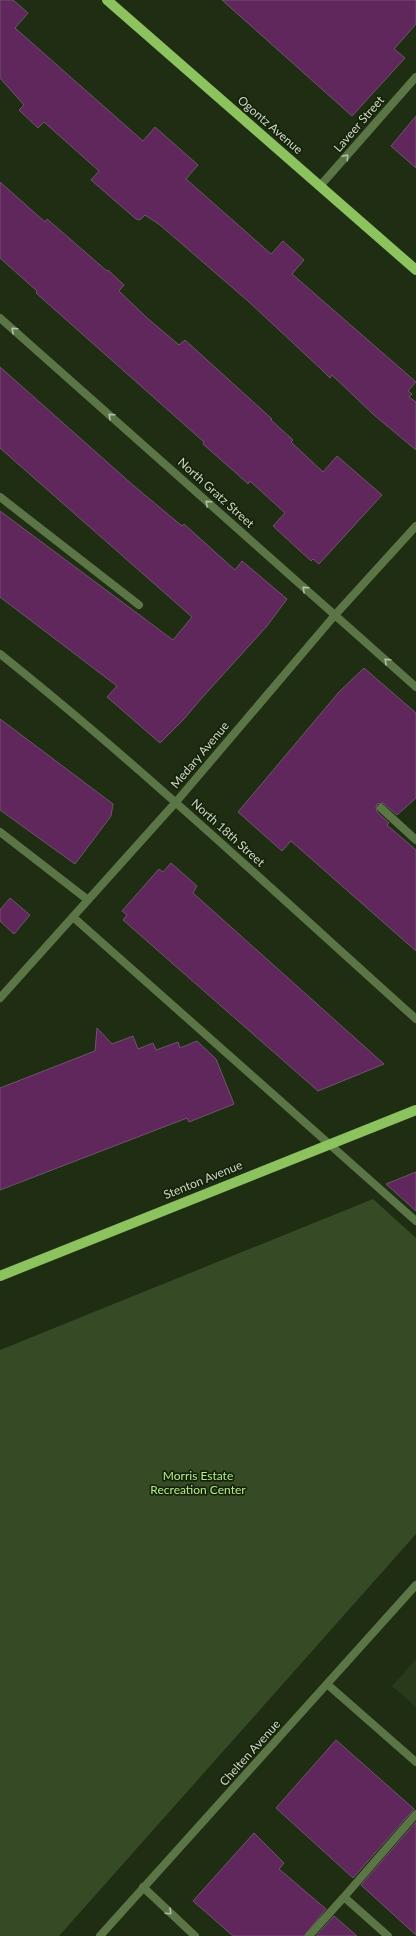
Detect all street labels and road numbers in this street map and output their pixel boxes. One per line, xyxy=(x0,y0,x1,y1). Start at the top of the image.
street label: Ogontz Avenue xyxy=(235,92,306,157)
street label: Laveer Street xyxy=(330,92,388,155)
street label: North Gratz Street xyxy=(175,454,258,531)
street label: Medary Avenue xyxy=(167,718,232,791)
street label: North 18th Street xyxy=(188,796,269,870)
street label: Stenton Avenue xyxy=(161,1157,244,1202)
street label: Chelten Avenue xyxy=(216,1717,283,1789)

